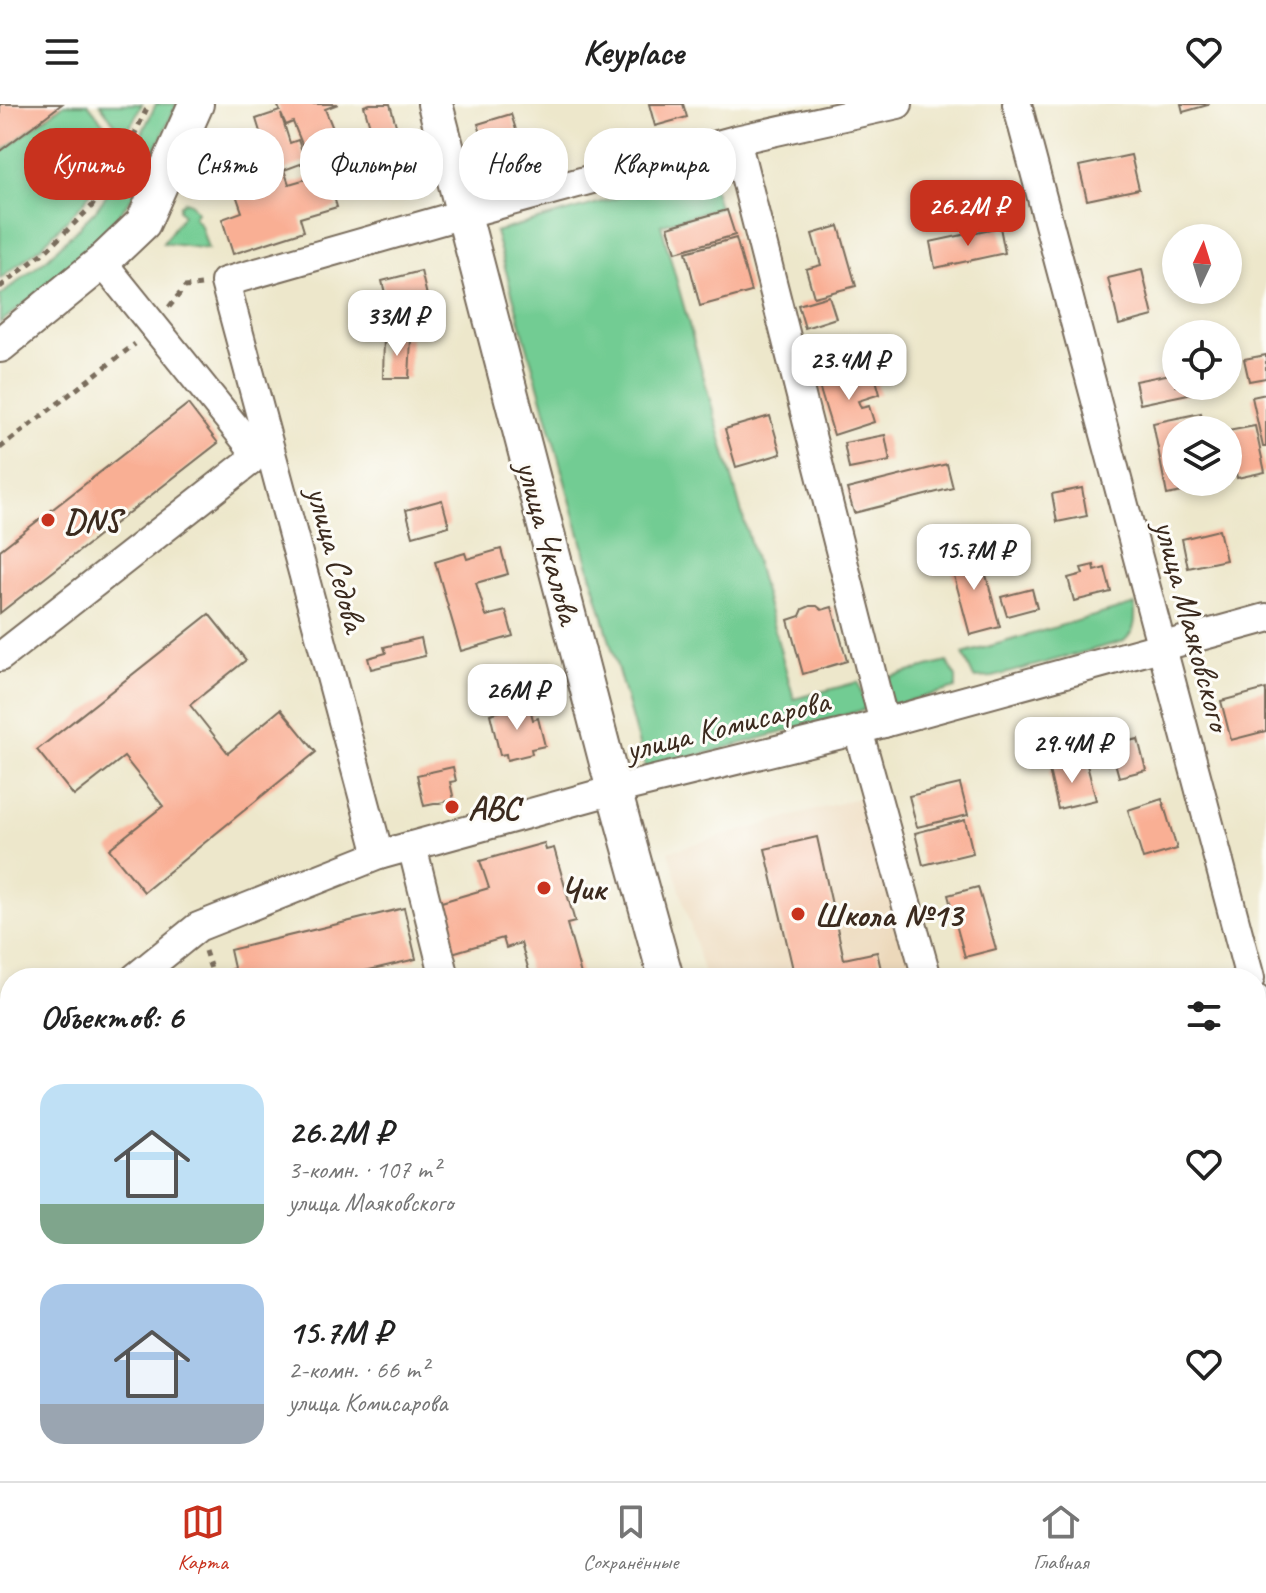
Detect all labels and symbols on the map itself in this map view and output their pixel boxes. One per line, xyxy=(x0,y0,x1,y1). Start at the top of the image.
pin: 26.2M ₽ xyxy=(894,180,1042,248)
north arrow xyxy=(1162,224,1242,304)
pin: 33M ₽ xyxy=(341,290,453,358)
pin: 23.4M ₽ xyxy=(775,334,923,402)
street label: улица Чкалова xyxy=(506,454,592,631)
street label: улица Седова xyxy=(297,480,378,639)
place label: DNS xyxy=(64,499,126,542)
marker: DNS xyxy=(39,511,57,529)
street label: улица Маяковского xyxy=(1144,513,1243,739)
pin: 15.7M ₽ xyxy=(900,524,1048,592)
pin: 26M ₽ xyxy=(461,664,573,732)
street label: улица Комисарова xyxy=(619,678,836,772)
pin: 29.4M ₽ xyxy=(998,717,1146,785)
place label: ABC xyxy=(468,786,524,829)
marker: ABC xyxy=(443,798,461,816)
place label: Чик xyxy=(560,867,609,910)
marker: Чик xyxy=(535,879,553,897)
place label: Школа №13 xyxy=(814,893,965,936)
marker: Школа №13 xyxy=(789,905,807,923)

